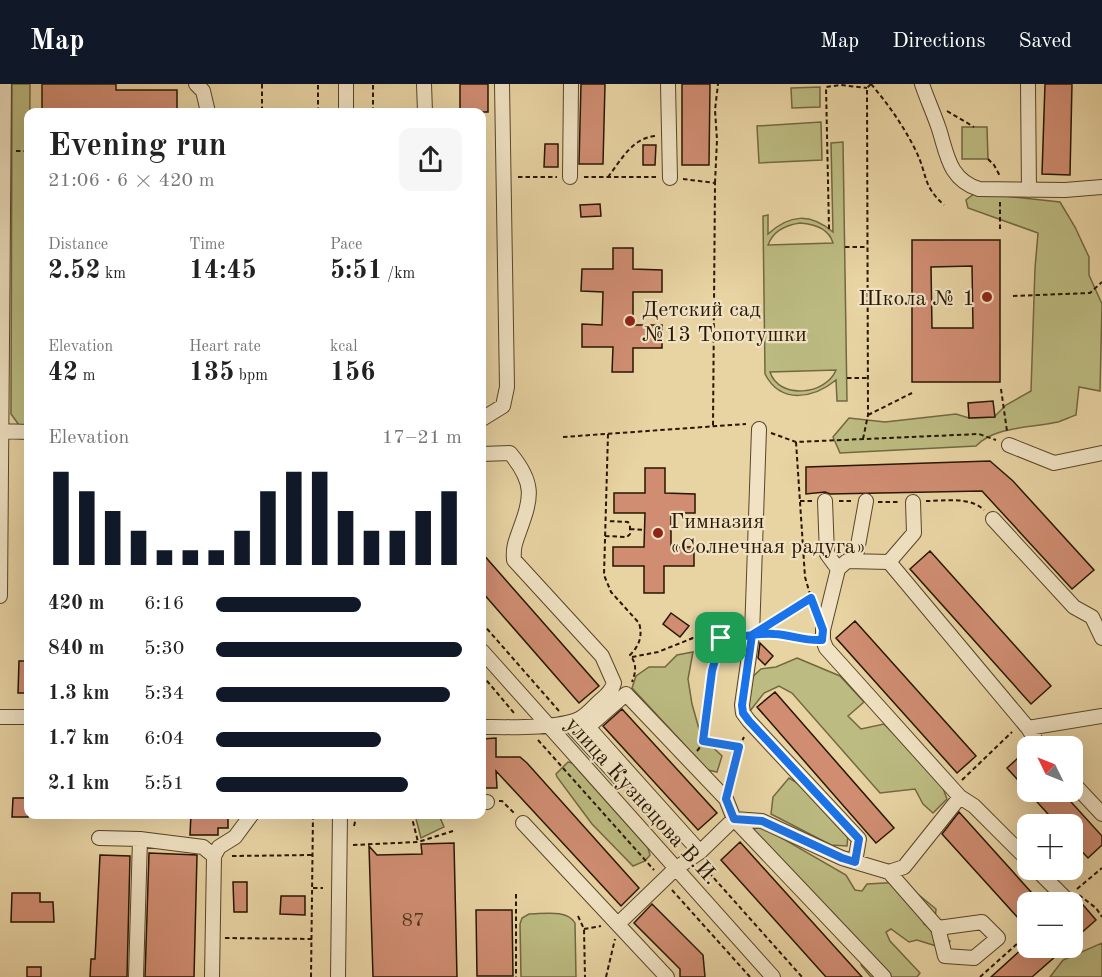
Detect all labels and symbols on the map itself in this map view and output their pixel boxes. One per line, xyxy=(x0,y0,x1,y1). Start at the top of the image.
place label: Школа № 1 xyxy=(858,288,975,310)
marker: Школа № 1 xyxy=(980,290,994,304)
place label: Детский сад №13 Топотушки xyxy=(642,299,807,346)
marker: Детский сад №13 Топотушки xyxy=(623,314,637,328)
place label: Гимназия «Солнечная радуга» xyxy=(670,511,866,558)
marker: Гимназия «Солнечная радуга» xyxy=(651,526,665,540)
pin xyxy=(695,612,746,663)
street label: улица Кузнецова В.И. xyxy=(561,713,722,889)
north arrow xyxy=(1017,736,1083,802)
house number: 87 xyxy=(401,911,425,931)

